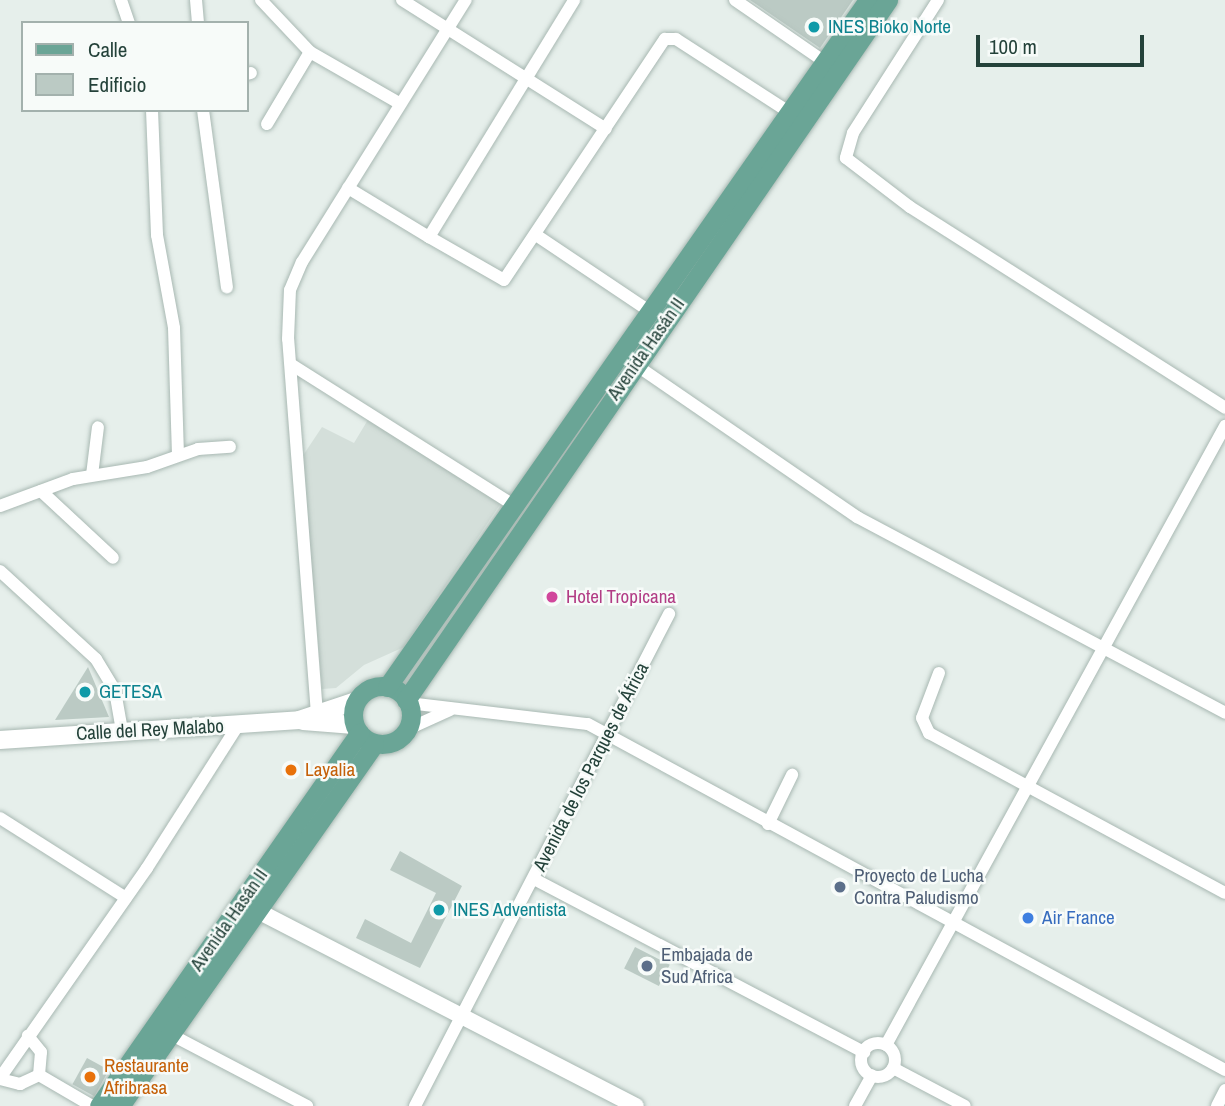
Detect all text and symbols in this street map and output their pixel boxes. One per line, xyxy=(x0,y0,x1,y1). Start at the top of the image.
place label: INES Bioko Norte xyxy=(828,16,951,38)
marker: INES Bioko Norte xyxy=(806,19,822,35)
legend xyxy=(21,21,248,112)
scale bar xyxy=(980,21,1148,65)
text: 100 m xyxy=(989,32,1037,61)
text: Calle xyxy=(88,35,127,64)
text: Edificio xyxy=(88,70,146,99)
street label: Avenida Hasán II xyxy=(602,294,690,404)
place label: Hotel Tropicana xyxy=(566,586,676,608)
marker: Hotel Tropicana xyxy=(544,589,560,605)
street label: Avenida de los Parques de África xyxy=(528,659,654,875)
place label: GETESA xyxy=(99,681,162,703)
marker: GETESA xyxy=(77,684,93,700)
street label: Calle del Rey Malabo xyxy=(75,715,225,745)
place label: Layalia xyxy=(305,759,355,781)
marker: Layalia xyxy=(283,762,299,778)
street label: Avenida Hasán II xyxy=(185,865,273,975)
place label: Proyecto de Lucha Contra Paludismo xyxy=(854,865,984,909)
marker: Proyecto de Lucha Contra Paludismo xyxy=(832,879,848,895)
place label: INES Adventista xyxy=(453,899,567,921)
marker: INES Adventista xyxy=(431,902,447,918)
place label: Air France xyxy=(1042,907,1115,929)
marker: Air France xyxy=(1020,910,1036,926)
place label: Embajada de Sud Africa xyxy=(661,944,753,988)
marker: Embajada de Sud Africa xyxy=(639,958,655,974)
place label: Restaurante Afribrasa xyxy=(104,1055,189,1099)
marker: Restaurante Afribrasa xyxy=(82,1069,98,1085)

